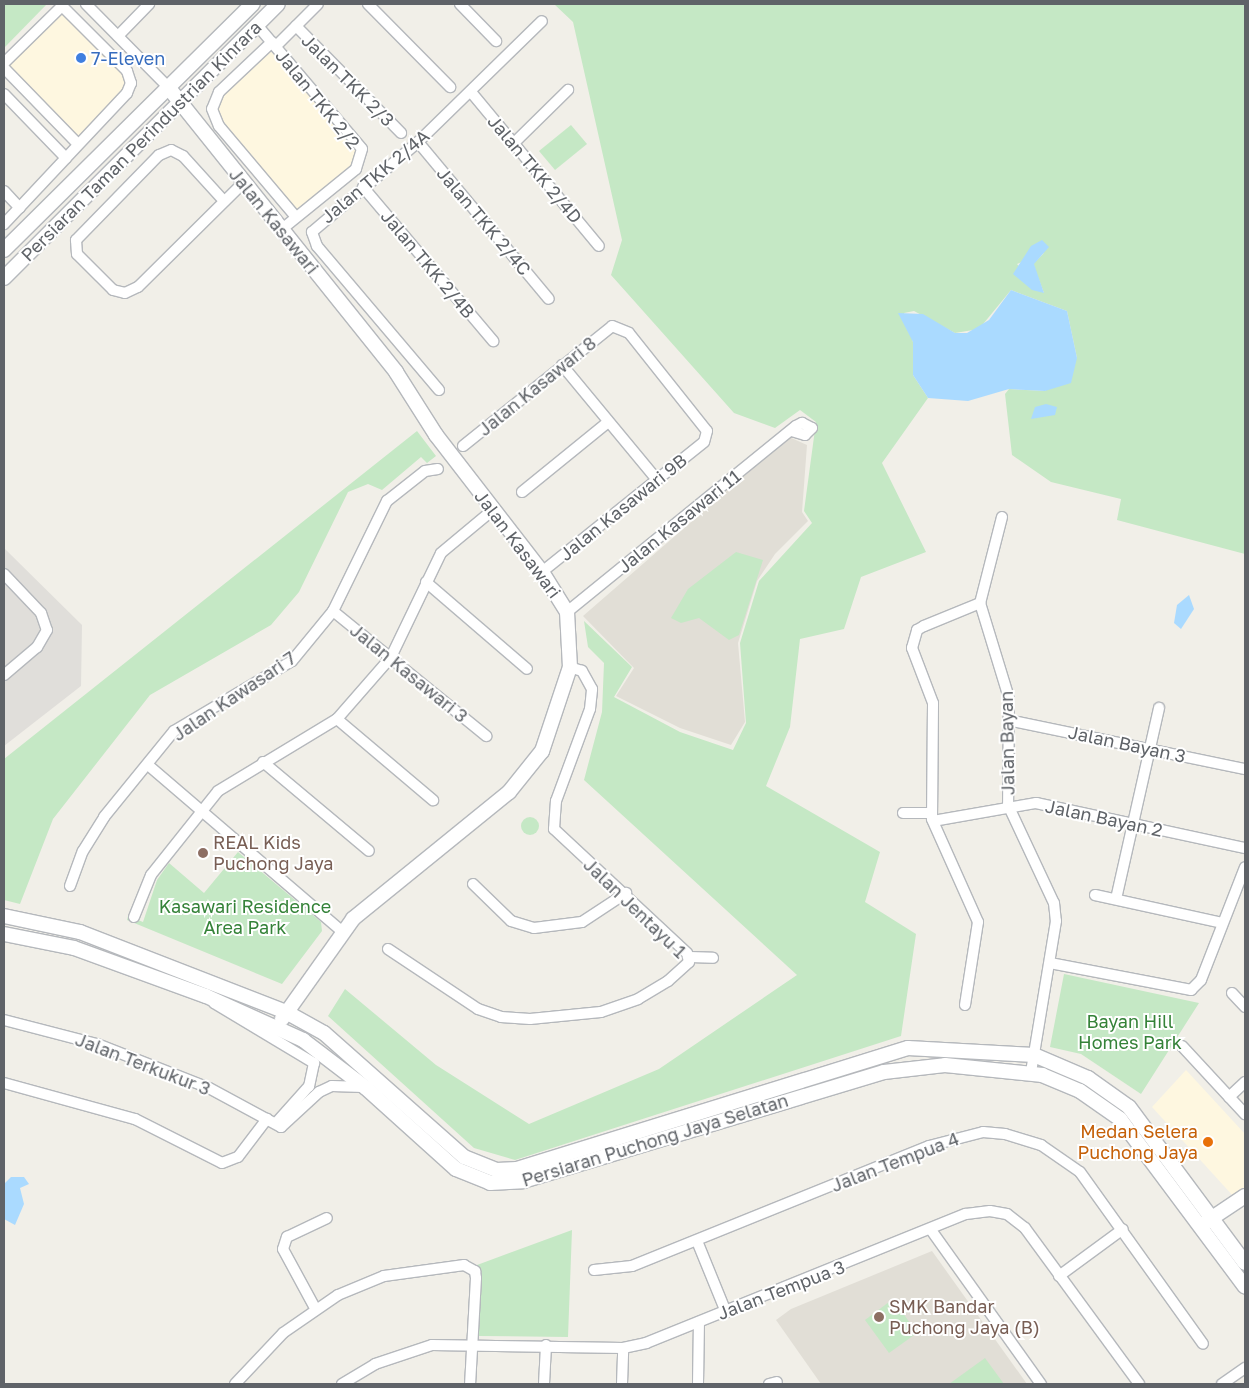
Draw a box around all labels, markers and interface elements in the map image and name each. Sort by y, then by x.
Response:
street label: Persiaran Taman Perindustrian Kinrara [16,16,266,266]
street label: Jalan TKK 2/3 [297,29,399,131]
street label: Jalan TKK 2/2 [271,45,365,153]
place label: 7-Eleven [91,47,165,69]
marker: 7-Eleven [75,52,87,64]
street label: Jalan TKK 2/4D [483,110,587,228]
street label: Jalan TKK 2/4A [317,125,433,227]
street label: Jalan TKK 2/4C [433,163,535,279]
street label: Jalan Kasawari [225,164,323,278]
street label: Jalan TKK 2/4B [377,206,479,322]
street label: Jalan Kasawari 8 [474,332,600,440]
street label: Jalan Kasawari 9B [555,449,691,565]
street label: Jalan Kasawari 11 [613,465,745,577]
street label: Jalan Kasawari [470,486,566,602]
street label: Jalan Kasawari 3 [346,619,472,727]
street label: Jalan Kawasari 7 [168,647,300,745]
street label: Jalan Bayan [995,691,1019,795]
street label: Jalan Bayan 3 [1066,721,1188,767]
street label: Jalan Bayan 2 [1043,795,1165,841]
place label: REAL Kids Puchong Jaya [213,832,334,874]
marker: REAL Kids Puchong Jaya [197,847,209,859]
street label: Jalan Jentayu 1 [579,854,691,962]
park label: Kasawari Residence Area Park [159,896,331,939]
park label: Bayan Hill Homes Park [1078,1011,1182,1054]
street label: Jalan Terkukur 3 [72,1028,214,1100]
street label: Persiaran Puchong Jaya Selatan [519,1089,791,1191]
place label: Medan Selera Puchong Jaya [1077,1121,1198,1164]
street label: Jalan Tempua 4 [828,1128,962,1196]
marker: Medan Selera Puchong Jaya [1202,1136,1214,1148]
street label: Jalan Tempua 3 [714,1256,848,1324]
place label: SMK Bandar Puchong Jaya (B) [889,1296,1040,1338]
marker: SMK Bandar Puchong Jaya (B) [873,1311,885,1323]

